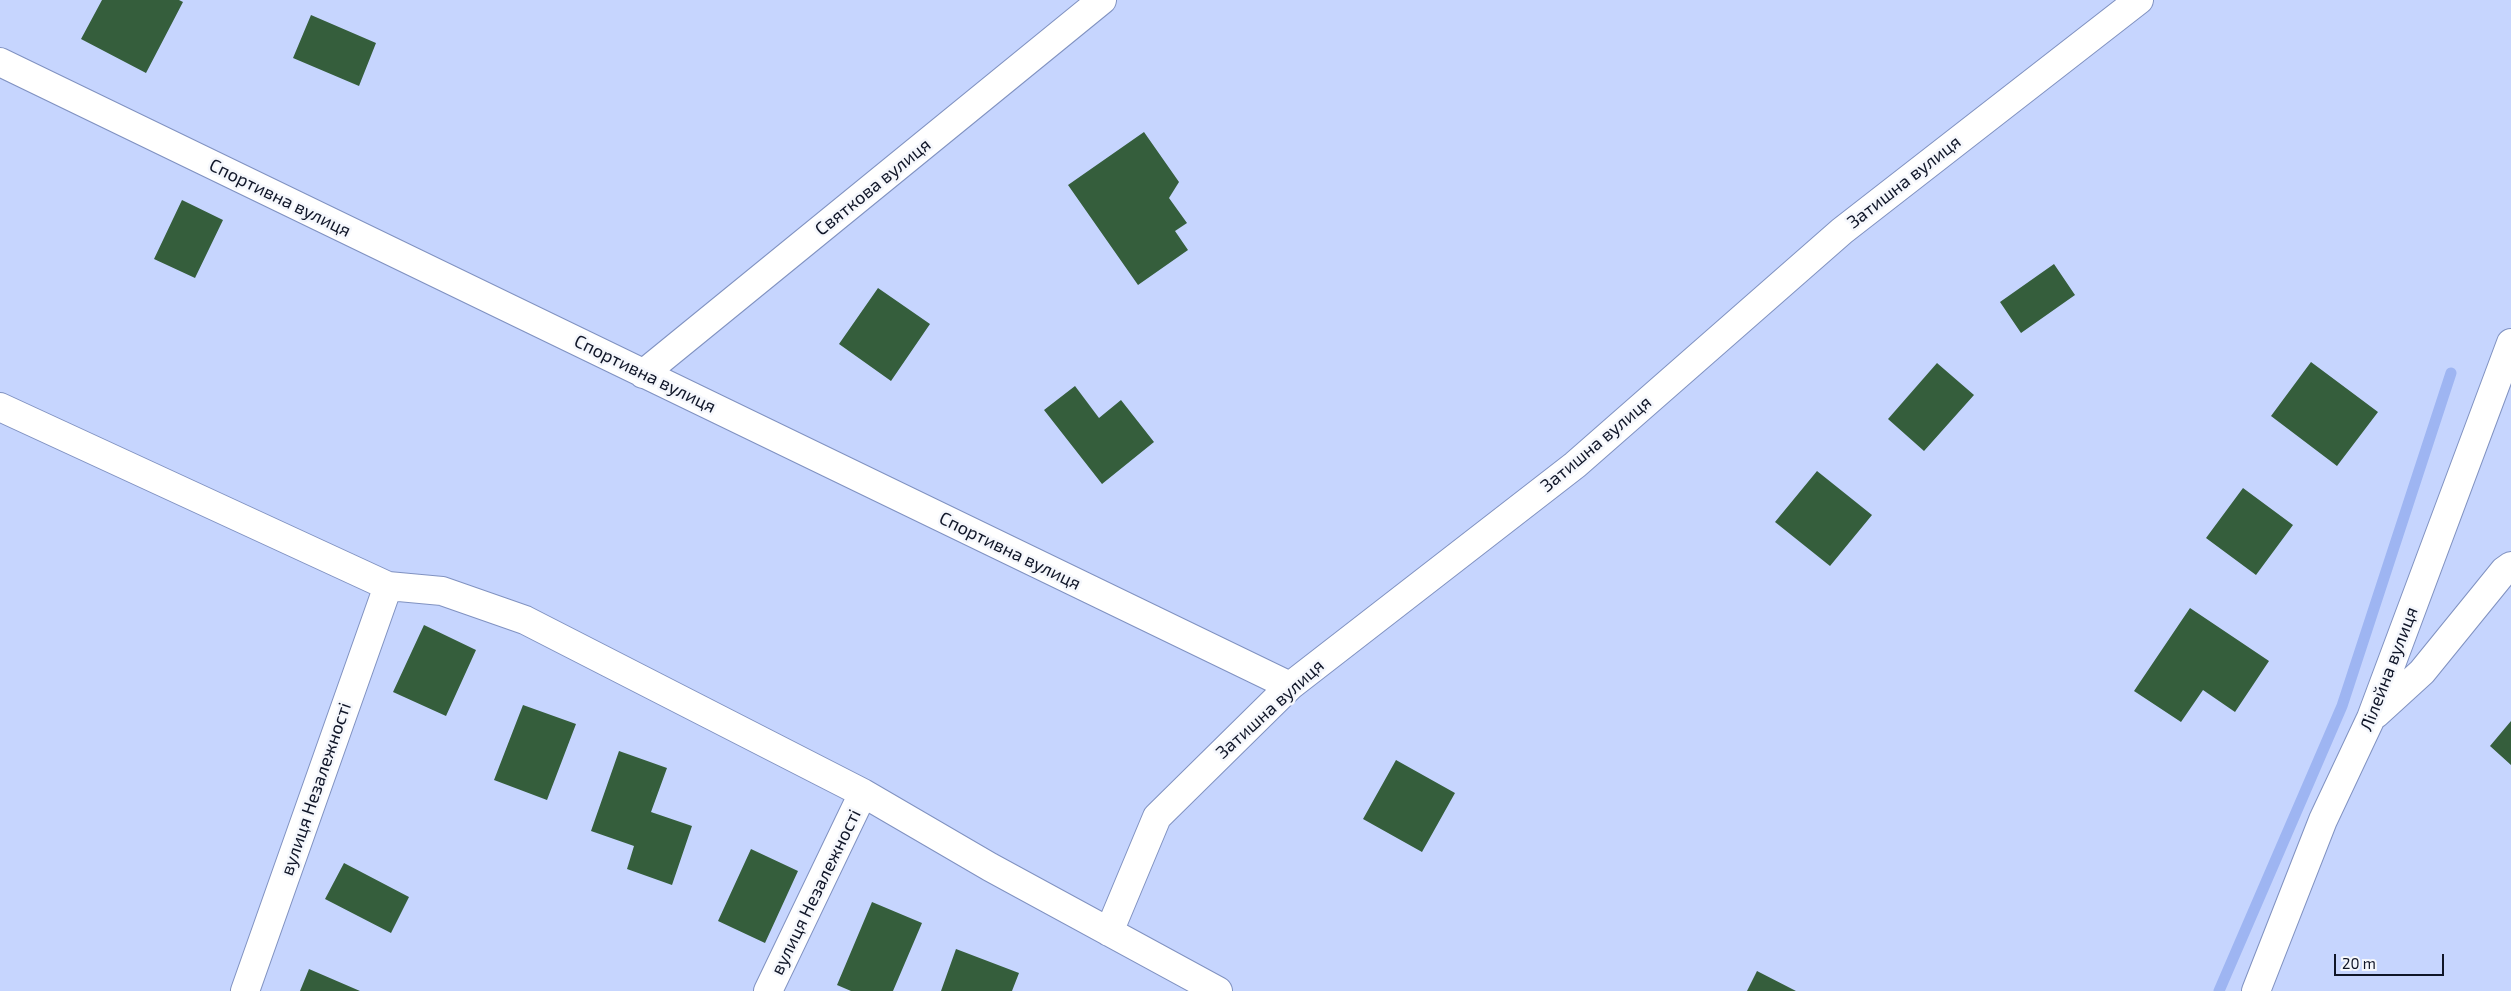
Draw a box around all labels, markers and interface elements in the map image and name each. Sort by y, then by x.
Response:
street label: Затишна вулиця [1843,131,1965,233]
street label: Святкова вулиця [811,134,935,240]
street label: Спортивна вулиця [206,154,354,242]
street label: Спортивна вулиця [571,330,719,418]
street label: Затишна вулиця [1536,391,1656,497]
street label: Спортивна вулиця [936,507,1084,595]
street label: Лілейна вулиця [2355,604,2423,734]
street label: Затишна вулиця [1211,655,1329,763]
street label: вулиця Незалежності [276,700,356,878]
street label: вулиця Незалежності [767,806,865,978]
scale bar [2336,944,2446,976]
text: 20 m [2342,954,2376,972]

